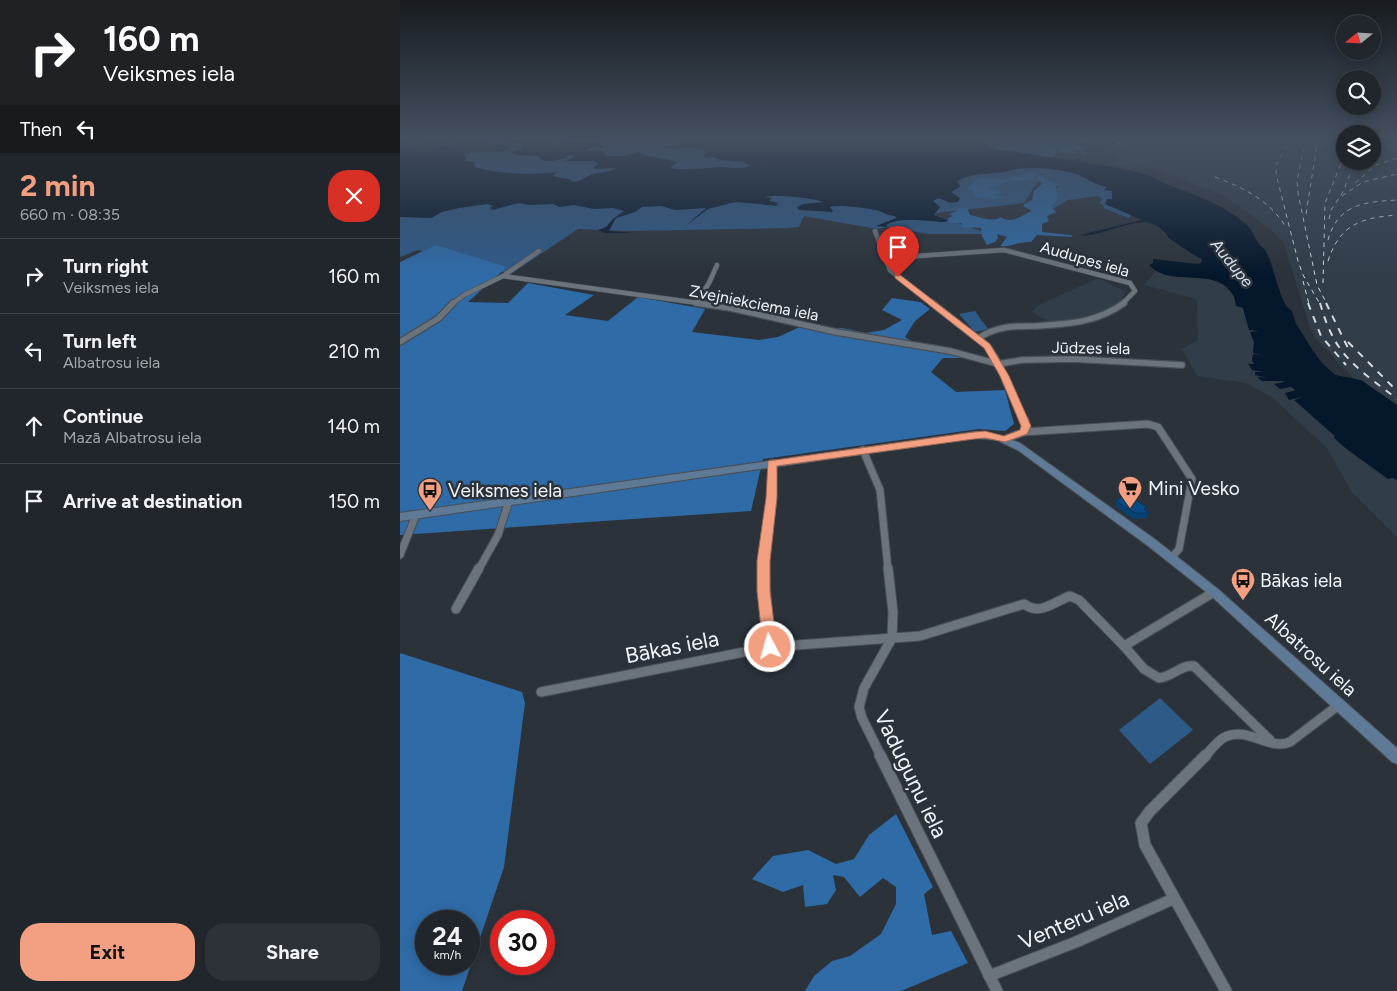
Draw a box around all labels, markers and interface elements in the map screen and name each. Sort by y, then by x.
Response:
north arrow [1336,15,1381,60]
map controls [1336,15,1381,170]
text: 160 m [103,18,200,60]
icon: right [20,20,85,85]
text: Veiksmes iela [103,60,235,87]
button: search [1336,70,1381,115]
icon: left [72,115,100,143]
text: Then [20,118,62,141]
button: layers [1336,125,1381,170]
text: 2 min [20,167,96,204]
button: close [328,170,380,222]
text: 660 m · 08:35 [20,205,120,224]
pin [877,226,919,277]
icon: arrive [884,233,912,261]
water label: Audupe [1206,234,1257,291]
street label: Audupes iela [1038,237,1132,281]
text: Turn right [63,255,149,278]
icon: right [20,262,48,290]
text: 160 m [328,265,380,288]
text: Veiksmes iela [63,278,159,297]
street label: Zvejniekciema iela [688,281,820,325]
text: Turn left [63,330,137,353]
icon: left [20,337,48,365]
street label: Jūdzes iela [1051,338,1131,358]
text: 210 m [328,340,380,363]
text: Albatrosu iela [63,353,160,372]
text: Continue [63,405,143,428]
icon: ahead [20,412,48,440]
text: 140 m [327,415,380,438]
text: Mazā Albatrosu iela [63,428,202,447]
supermarket icon: Mini Vesko [1117,475,1143,509]
bus stop icon: Veiksmes iela [417,477,443,511]
place label: Mini Vesko [1148,477,1240,500]
place label: Veiksmes iela [448,479,562,502]
icon: arrive [20,487,48,515]
text: Arrive at destination [63,490,242,513]
text: 150 m [328,490,380,513]
bus stop icon: Bākas iela [1230,567,1256,601]
place label: Bākas iela [1260,569,1342,592]
street label: Albatrosu iela [1260,607,1362,701]
position arrow [743,620,795,672]
street label: Bākas iela [623,625,721,669]
street label: Vaduguņu iela [868,706,954,842]
street label: Venteru iela [1015,885,1133,955]
speed limit sign: 30 [490,910,555,975]
text: 24 [432,921,463,951]
button: Exit [20,923,195,981]
button: Share [205,923,380,981]
text: km/h [434,948,461,962]

